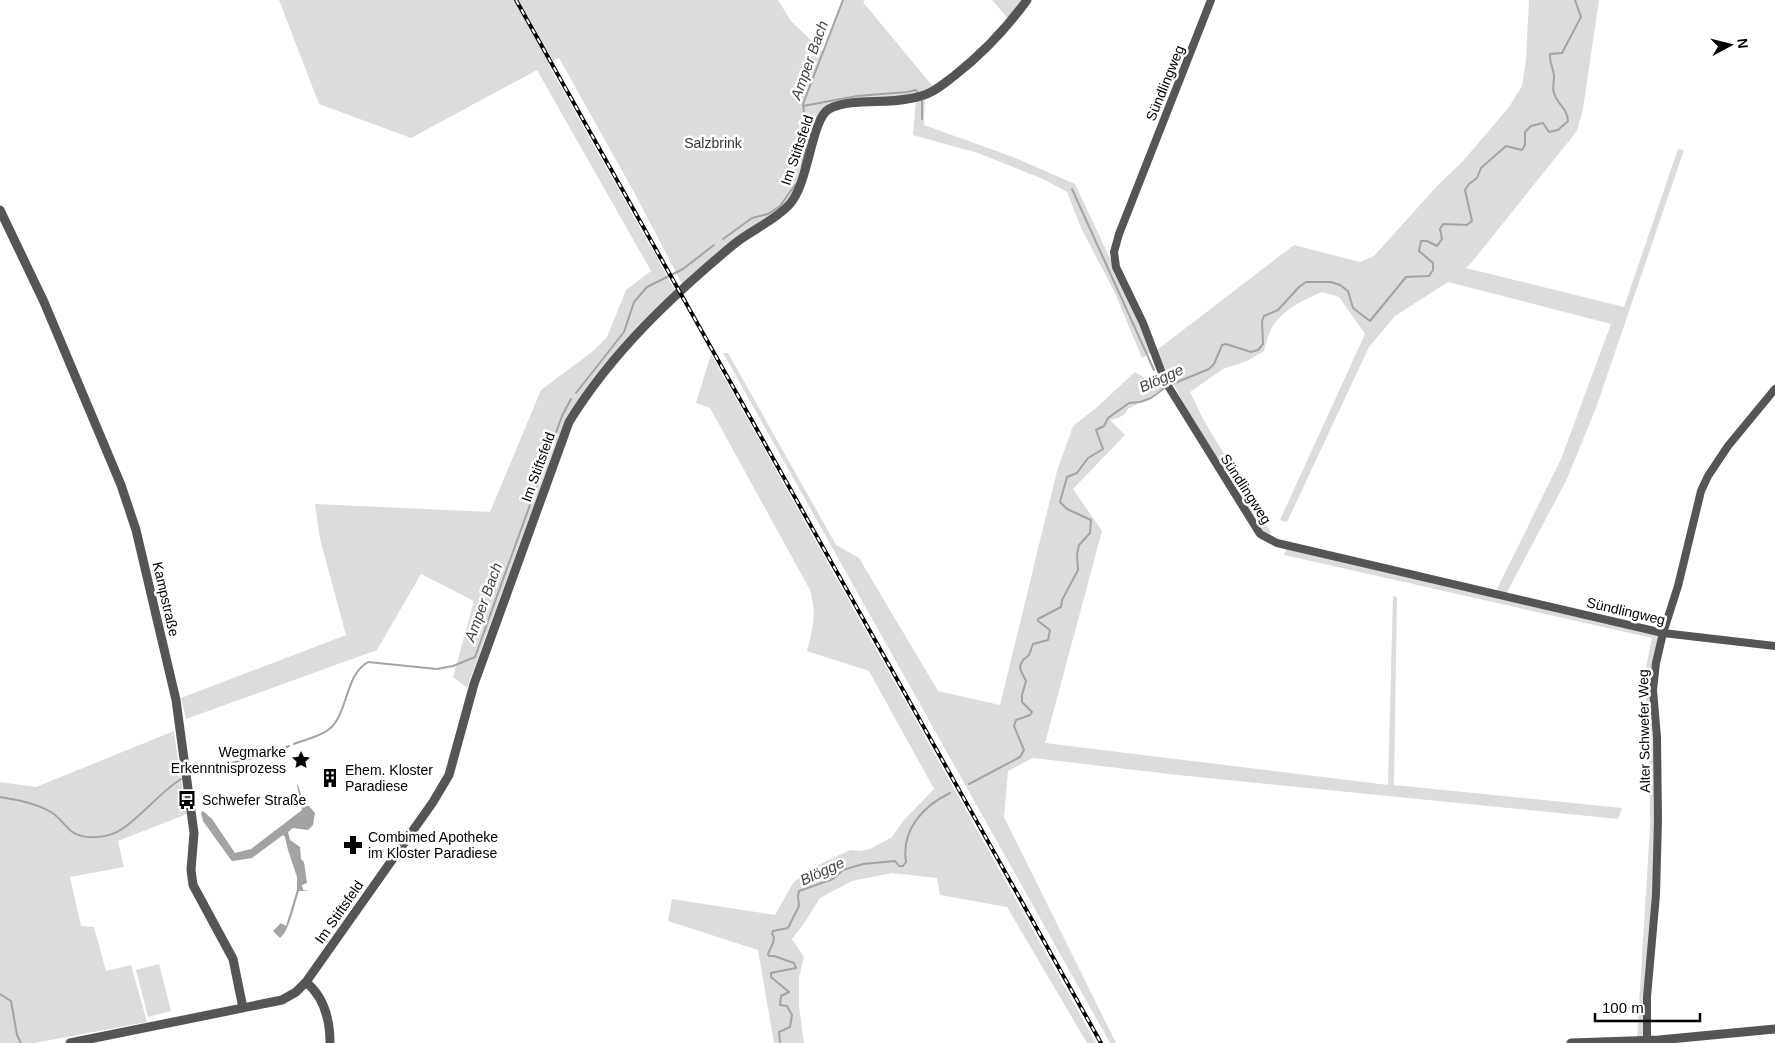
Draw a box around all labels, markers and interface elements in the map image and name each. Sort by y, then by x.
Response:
water label: Amper Bach [787,18,831,103]
north arrow [1705,20,1755,70]
text: N [1734,37,1751,49]
street label: Sündlingweg [1143,43,1187,123]
street label: Im Stiftsfeld [778,113,816,187]
park label: Salzbrink [684,135,743,151]
water label: Blögge [1136,360,1186,396]
street label: Im Stiftsfeld [518,430,558,504]
street label: Sündlingweg [1217,451,1275,527]
street label: Kampstraße [150,560,182,638]
water label: Amper Bach [461,560,505,645]
street label: Sündlingweg [1585,594,1667,628]
street label: Alter Schwefer Weg [1635,669,1653,793]
place label: Wegmarke Erkenntnisprozess [171,744,286,776]
place icon: Wegmarke Erkenntnisprozess [290,749,312,771]
place label: Ehem. Kloster Paradiese [345,762,433,794]
building icon: Ehem. Kloster Paradiese [319,767,341,789]
bus stop icon: Schwefer Straße [176,789,198,811]
place label: Schwefer Straße [202,792,306,808]
place label: Combimed Apotheke im Kloster Paradiese [368,829,498,861]
pharmacy icon: Combimed Apotheke im Kloster Paradiese [342,834,364,856]
water label: Blögge [797,853,847,889]
street label: Im Stiftsfeld [311,877,367,947]
scale bar [1595,990,1700,1022]
text: 100 m [1602,999,1644,1016]

